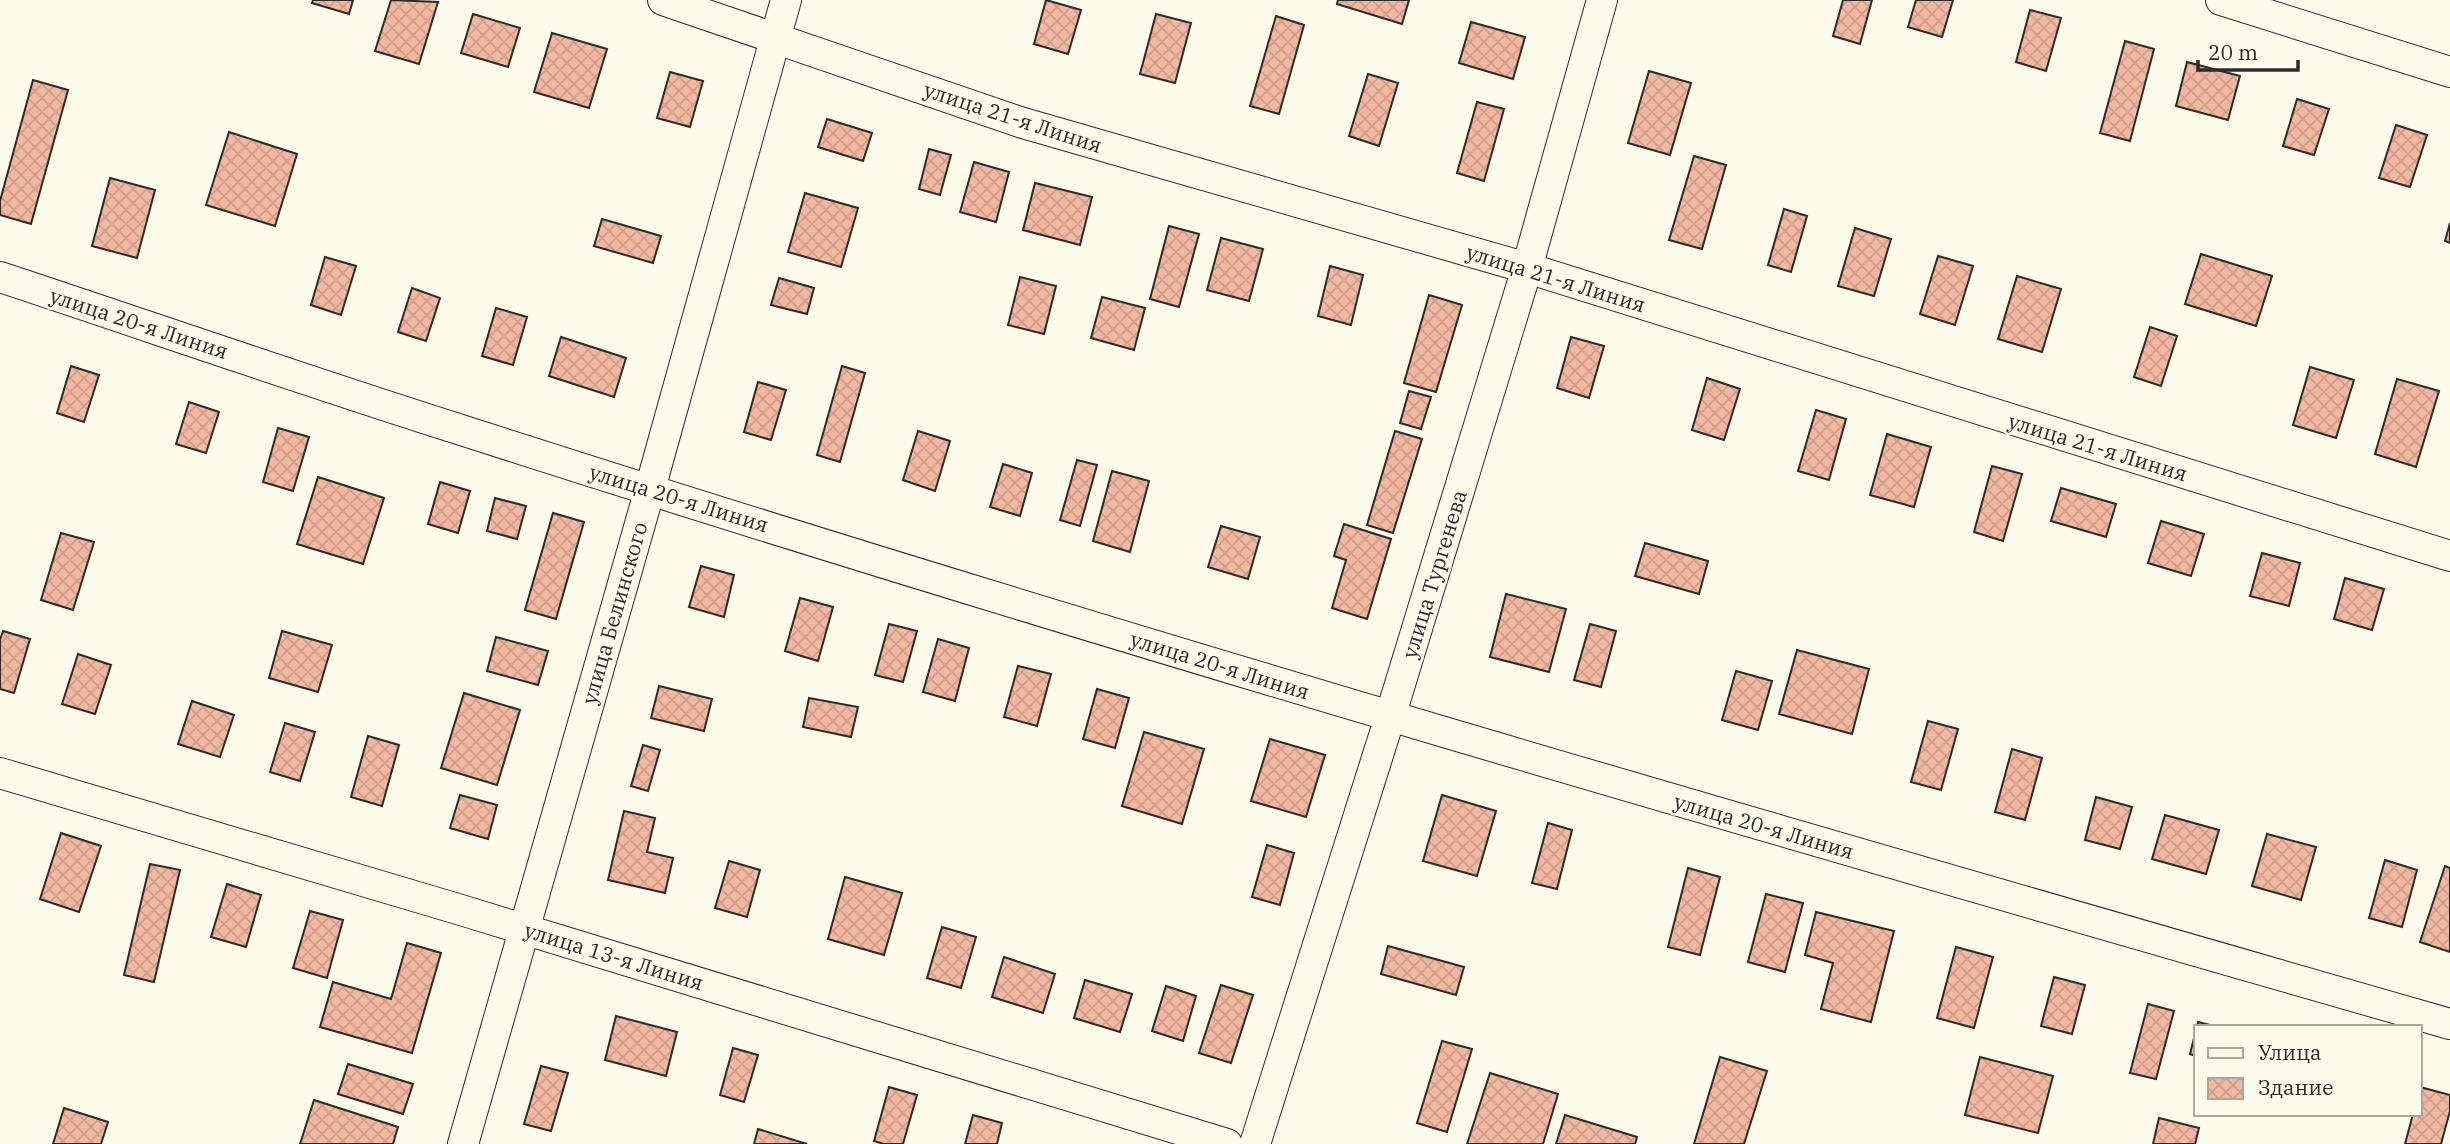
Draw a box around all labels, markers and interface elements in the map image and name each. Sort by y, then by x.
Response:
scale bar [2198,28,2298,72]
text: 20 m [2208,38,2258,66]
street label: улица 21-я Линия [920,75,1106,159]
street label: улица 21-я Линия [1463,237,1649,319]
street label: улица 20-я Линия [46,281,232,365]
street label: улица 21-я Линия [2005,406,2191,488]
street label: улица 20-я Линия [586,457,772,539]
street label: улица Тургенева [1395,486,1473,662]
street label: улица Белинского [575,519,653,707]
street label: улица 20-я Линия [1127,624,1313,706]
street label: улица 20-я Линия [1671,787,1857,865]
street label: улица 13-я Линия [521,915,707,997]
legend [2194,1025,2422,1116]
text: Улица [2258,1038,2322,1066]
text: Здание [2258,1073,2333,1101]

